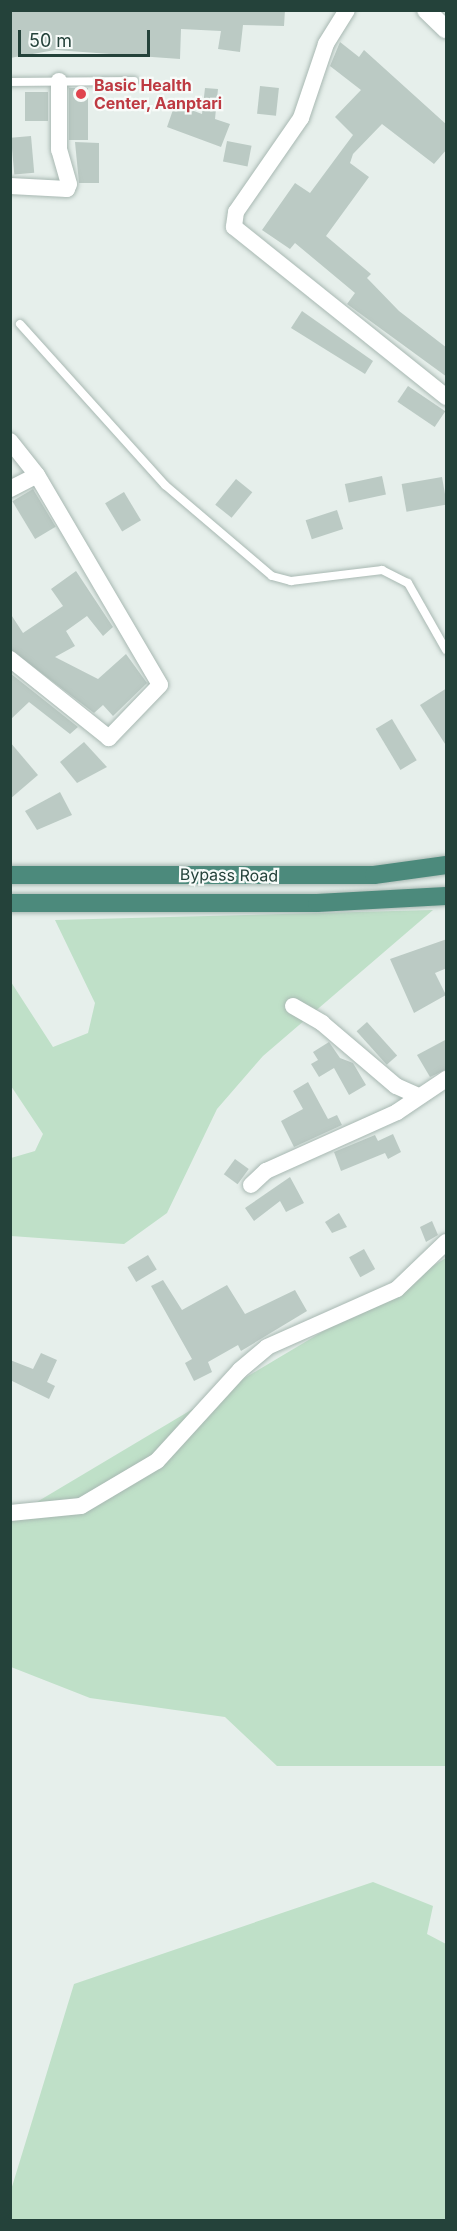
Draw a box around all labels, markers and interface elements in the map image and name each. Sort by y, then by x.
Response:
scale bar [21,18,153,56]
text: 50 m [29,30,72,51]
place label: Basic Health Center, Aanptari [94,75,223,113]
marker: Basic Health Center, Aanptari [72,85,90,103]
street label: Bypass Road [180,865,278,885]

